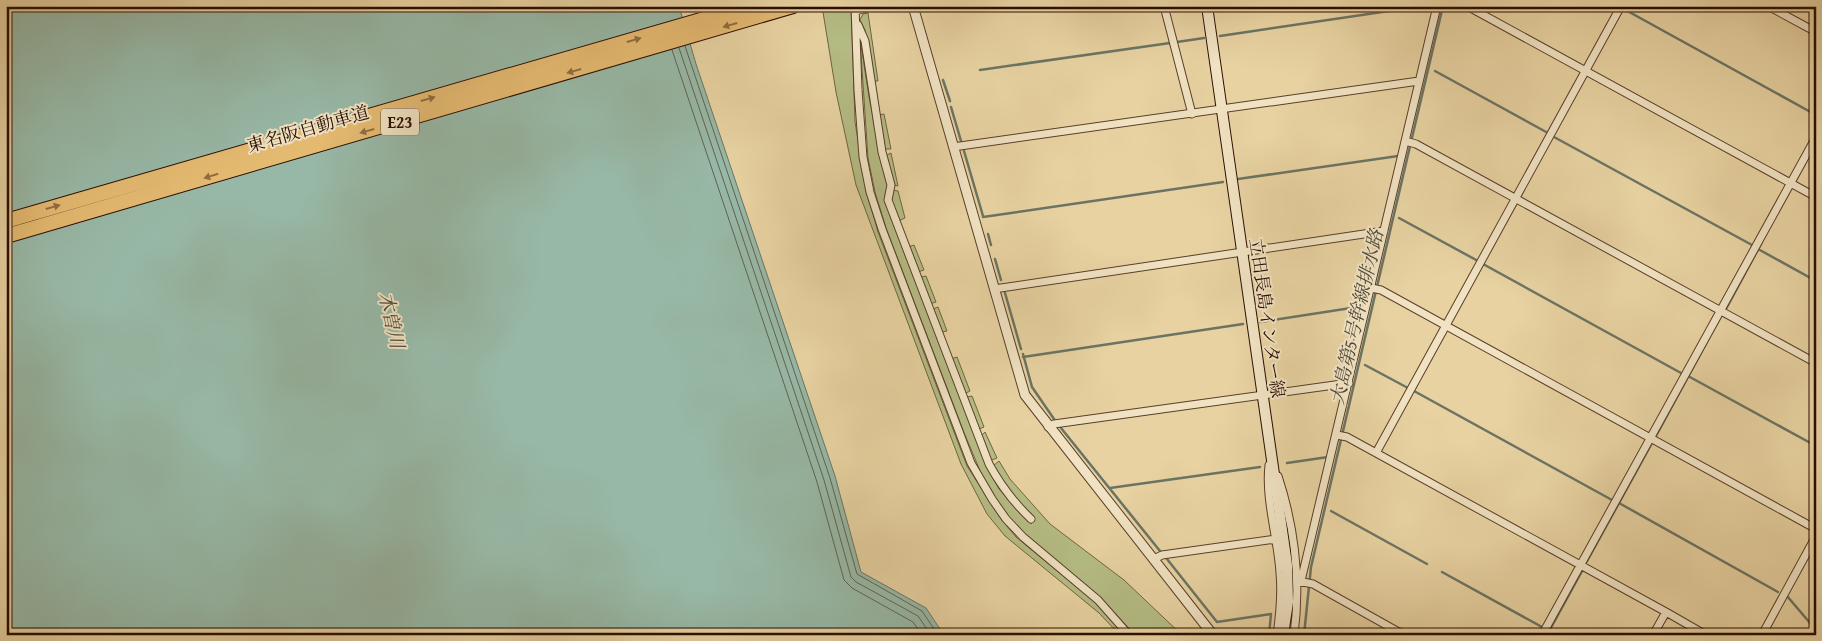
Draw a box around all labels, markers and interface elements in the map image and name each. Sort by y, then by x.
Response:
one-way arrow [722,21,737,29]
one-way arrow [627,35,642,43]
one-way arrow [566,67,581,75]
one-way arrow [420,95,435,103]
street label: 東名阪自動車道 [244,98,372,159]
road number: E23 [381,108,419,136]
one-way arrow [360,127,375,135]
one-way arrow [204,173,219,181]
one-way arrow [46,203,61,211]
water label: 大島第5号幹線排水路 [1322,225,1390,407]
street label: 立田長島インター線 [1243,236,1292,400]
water label: 木曽川 [372,289,413,353]

